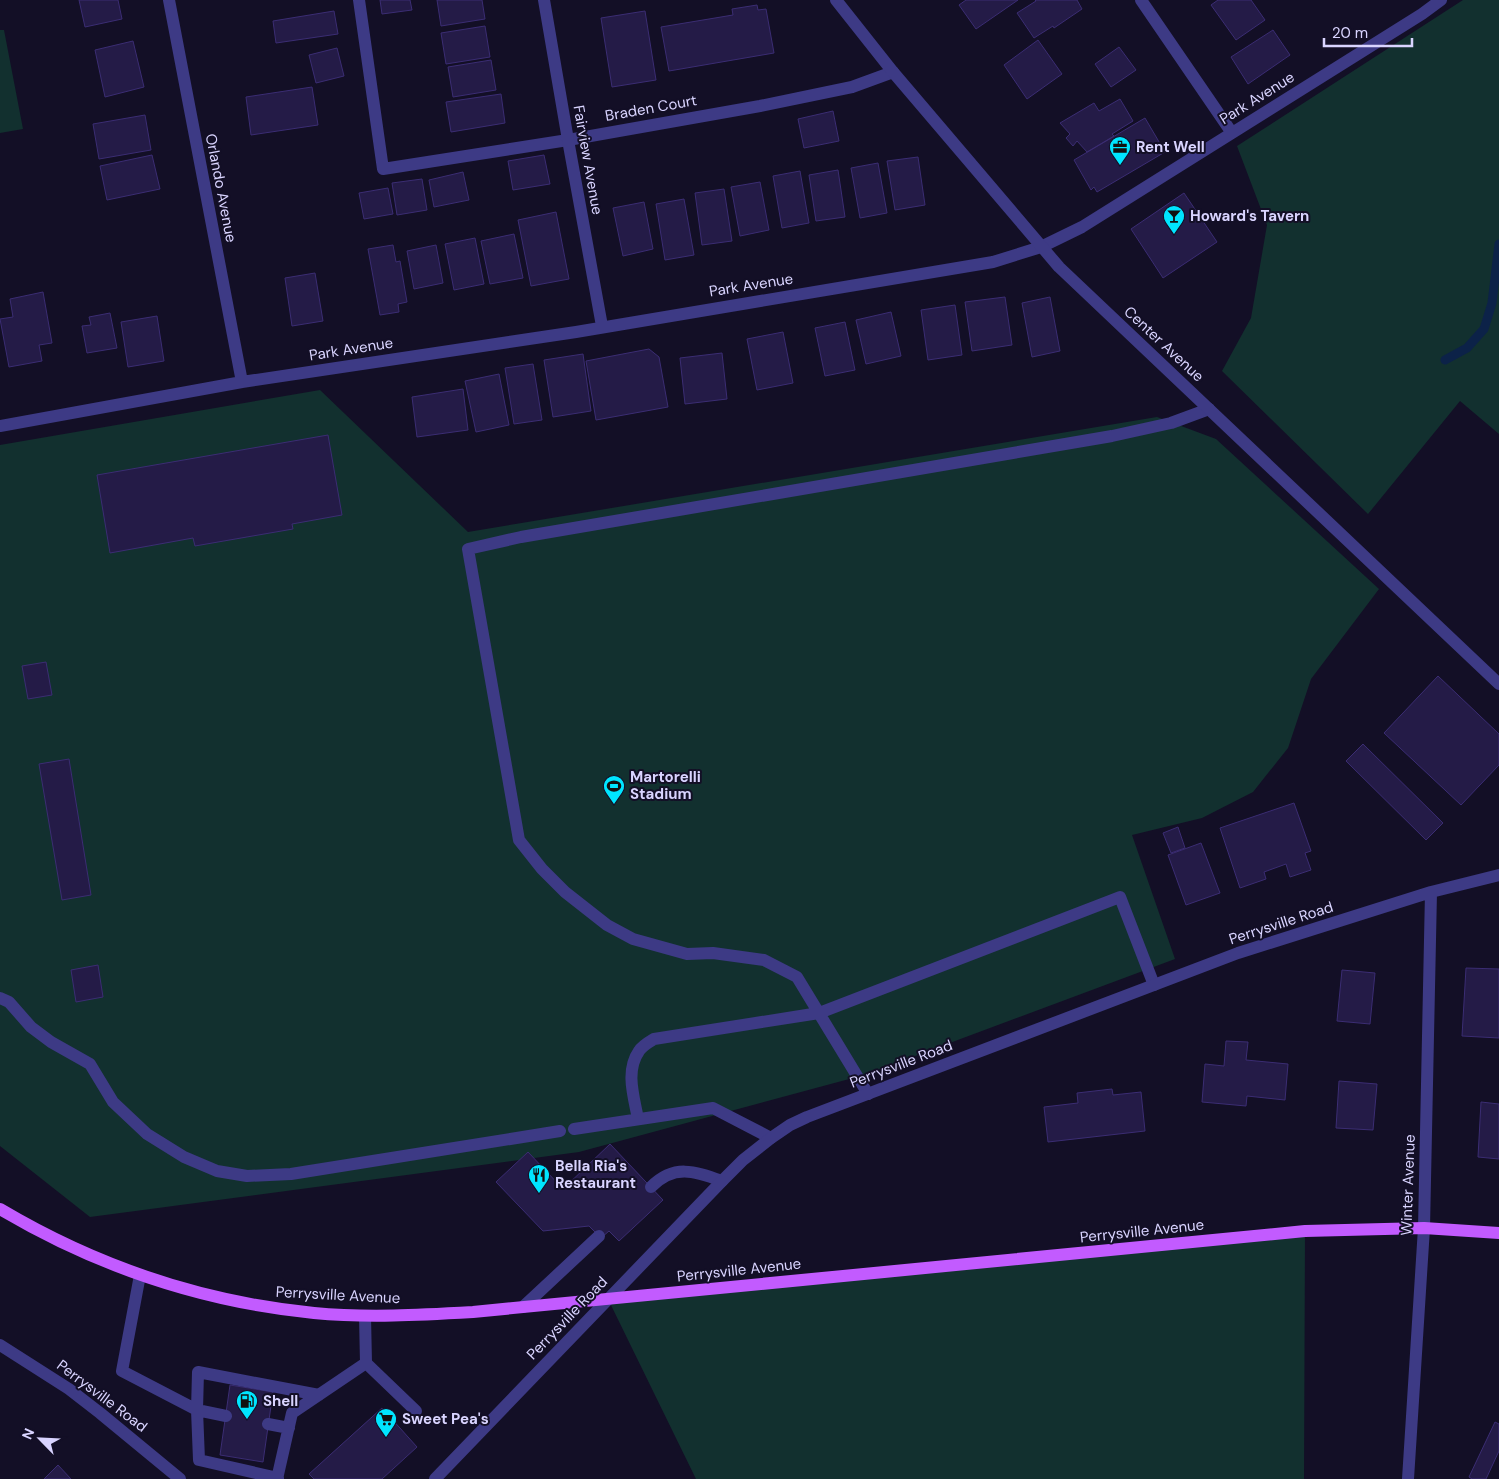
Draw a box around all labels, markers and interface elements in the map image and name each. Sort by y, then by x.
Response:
scale bar [1324,15,1412,47]
text: 20 m [1332,23,1368,43]
street label: Park Avenue [1216,67,1298,129]
street label: Braden Court [603,90,699,126]
street label: Fairview Avenue [569,104,607,216]
street label: Orlando Avenue [201,132,241,244]
office icon: Rent Well [1108,135,1132,166]
place label: Rent Well [1136,137,1205,157]
bar icon: Howard's Tavern [1162,204,1186,235]
place label: Howard's Tavern [1190,206,1309,226]
street label: Park Avenue [708,269,794,301]
street label: Center Avenue [1120,302,1208,386]
street label: Park Avenue [308,333,394,365]
place label: Martorelli Stadium [630,767,701,804]
sports icon: Martorelli Stadium [602,774,626,805]
street label: Perrysville Road [1226,897,1336,949]
street label: Perrysville Road [847,1035,955,1093]
street label: Winter Avenue [1396,1134,1420,1236]
place label: Bella Ria's Restaurant [555,1156,636,1193]
restaurant icon: Bella Ria's Restaurant [527,1163,551,1194]
street label: Perrysville Avenue [1079,1215,1205,1247]
street label: Perrysville Avenue [676,1254,802,1286]
street label: Perrysville Road [522,1272,612,1364]
street label: Perrysville Avenue [275,1282,401,1308]
street label: Perrysville Road [53,1355,151,1437]
fuel station icon: Shell [235,1389,259,1420]
place label: Shell [263,1391,298,1411]
supermarket icon: Sweet Pea's [374,1407,398,1438]
place label: Sweet Pea's [402,1409,489,1429]
north arrow [15,1414,65,1464]
text: N [18,1425,38,1442]

